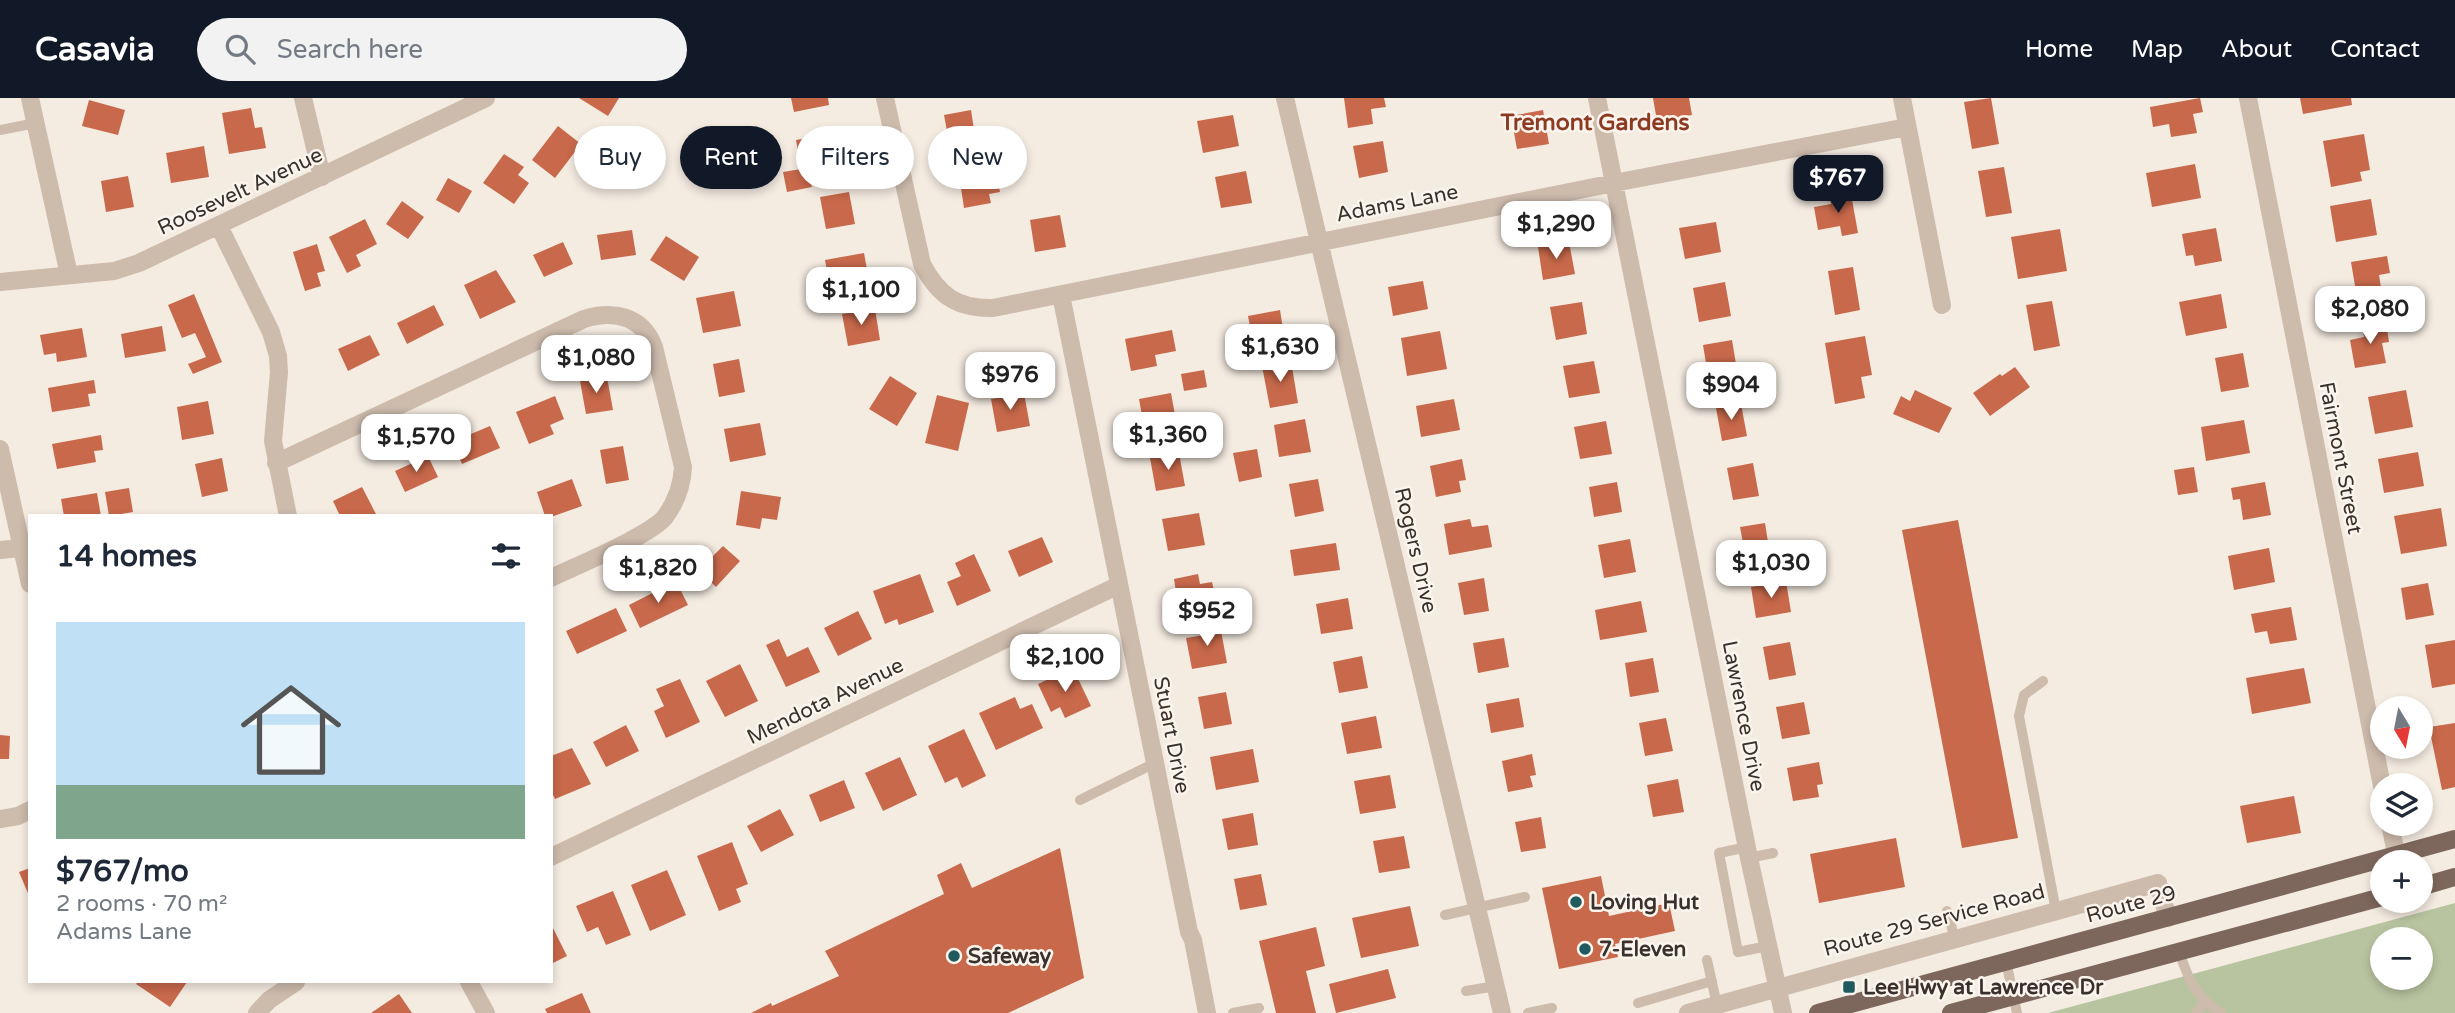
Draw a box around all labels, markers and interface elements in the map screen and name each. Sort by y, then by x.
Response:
search box [197,18,687,81]
text: Casavia [35,30,155,69]
icon: search [221,30,259,68]
text: Search here [277,34,423,65]
text: Home [2025,35,2093,64]
text: Map [2131,35,2183,64]
text: About [2221,35,2292,64]
text: Contact [2330,35,2420,64]
district label: Tremont Gardens [1499,109,1690,137]
chip: Buy [574,126,666,189]
chip: Rent [680,126,782,189]
chip: Filters [796,126,914,189]
chip: New [928,126,1027,189]
street label: Roosevelt Avenue [154,142,327,241]
pin: $767 [1797,156,1879,215]
text: $767 [1809,164,1867,192]
street label: Adams Lane [1334,179,1460,228]
pin: $1,290 [1499,202,1613,261]
text: $1,290 [1517,210,1595,238]
pin: $1,100 [804,268,918,327]
text: $1,100 [822,276,900,304]
pin: $2,080 [2313,286,2427,346]
text: $2,080 [2331,295,2409,323]
pin: $1,630 [1223,324,1337,384]
text: $1,630 [1241,333,1319,361]
pin: $1,080 [539,336,653,395]
text: $1,080 [557,344,635,372]
pin: $976 [969,352,1051,412]
text: $976 [981,361,1039,389]
pin: $904 [1690,362,1772,422]
text: $904 [1702,371,1760,399]
street label: Fairmont Street [2314,380,2368,536]
pin: $1,360 [1111,412,1225,472]
pin: $1,570 [359,414,473,474]
text: $1,360 [1129,421,1207,449]
text: $1,570 [377,423,455,451]
street label: Rogers Drive [1389,485,1442,615]
icon: filters [487,537,525,575]
text: 14 homes [56,538,197,575]
pin: $1,030 [1714,540,1828,600]
pin: $1,820 [601,546,715,605]
text: $1,030 [1732,549,1810,577]
text: $1,820 [619,554,697,582]
pin: $952 [1166,588,1248,648]
text: $952 [1178,597,1236,625]
pin: $2,100 [1008,634,1122,694]
street label: Lawrence Drive [1717,639,1770,794]
text: $2,100 [1026,643,1104,671]
street label: Mendota Avenue [743,653,908,750]
icon: home [228,667,354,793]
street label: Stuart Drive [1148,675,1195,796]
north arrow [2370,696,2432,760]
map controls [2370,696,2433,990]
button: layers [2370,773,2433,836]
button: + [2370,850,2433,913]
text: $767/mo [56,853,189,890]
street label: Route 29 Service Road [1821,879,2047,962]
street label: Route 29 [2083,880,2179,928]
text: 2 rooms · 70 m² [56,890,227,918]
place label: Loving Hut [1590,890,1699,915]
marker: Loving Hut [1568,894,1584,910]
text: Adams Lane [56,918,192,946]
button: − [2370,927,2433,990]
place label: 7-Eleven [1599,937,1686,962]
marker: 7-Eleven [1577,941,1593,957]
place label: Safeway [968,944,1052,969]
marker: Safeway [946,948,962,964]
place label: Lee Hwy at Lawrence Dr [1863,975,2104,1000]
marker: Lee Hwy at Lawrence Dr [1841,979,1857,995]

